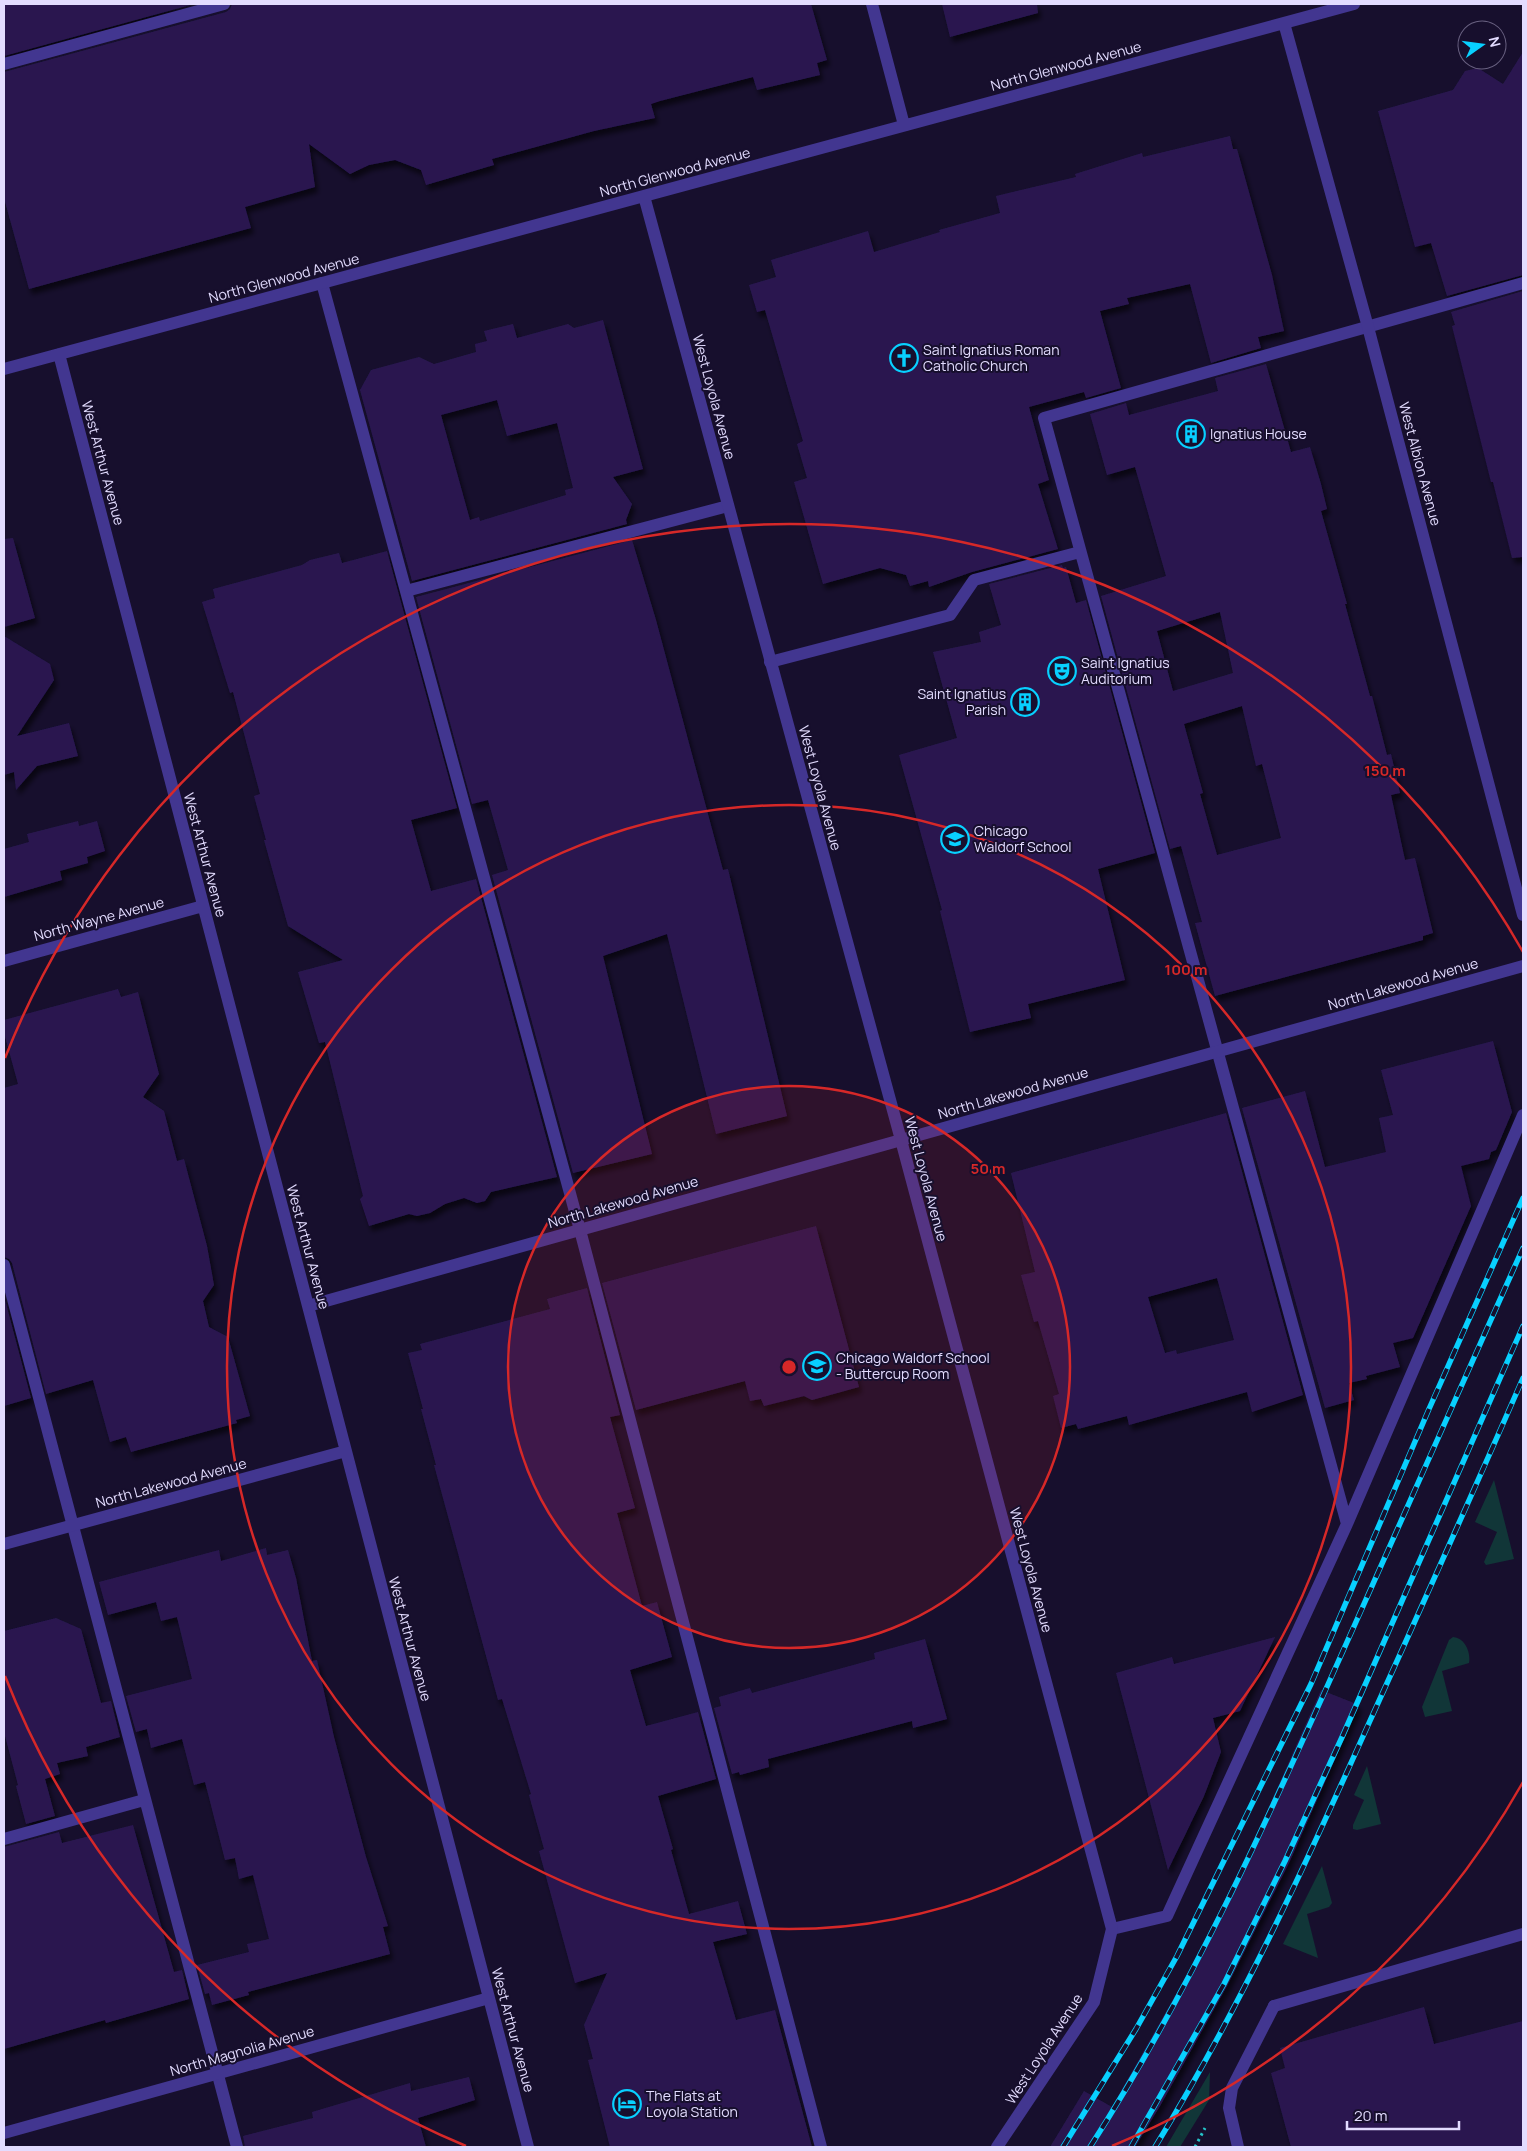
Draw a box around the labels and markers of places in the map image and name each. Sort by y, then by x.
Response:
place label: Saint Ignatius Roman Catholic Church [923,340,1059,375]
church icon: Saint Ignatius Roman Catholic Church [889,343,919,373]
building icon: Ignatius House [1176,419,1206,449]
place label: Ignatius House [1210,424,1307,443]
place label: Saint Ignatius Auditorium [1081,653,1170,688]
theatre icon: Saint Ignatius Auditorium [1047,656,1077,686]
place label: Saint Ignatius Parish [917,684,1006,719]
building icon: Saint Ignatius Parish [1010,687,1040,717]
place label: Chicago Waldorf School [974,821,1071,856]
school or university icon: Chicago Waldorf School [940,824,970,854]
place label: Chicago Waldorf School - Buttercup Room [836,1348,990,1383]
school or university icon: Chicago Waldorf School - Buttercup Room [802,1351,832,1381]
centre of rings [780,1358,798,1376]
place label: The Flats at Loyola Station [646,2086,738,2121]
hotel icon: The Flats at Loyola Station [612,2089,642,2119]

